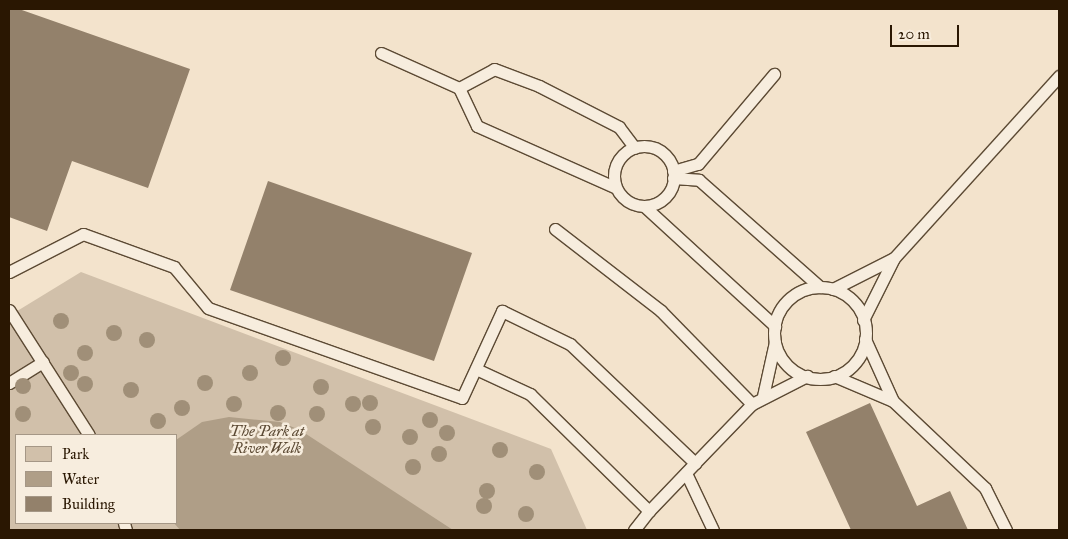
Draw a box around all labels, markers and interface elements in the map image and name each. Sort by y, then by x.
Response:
scale bar [893,15,962,47]
text: 20 m [898,25,930,43]
park label: The Park at River Walk [230,422,304,457]
legend [15,434,178,524]
text: Park [62,445,89,463]
text: Water [62,470,99,488]
text: Building [62,495,115,513]

